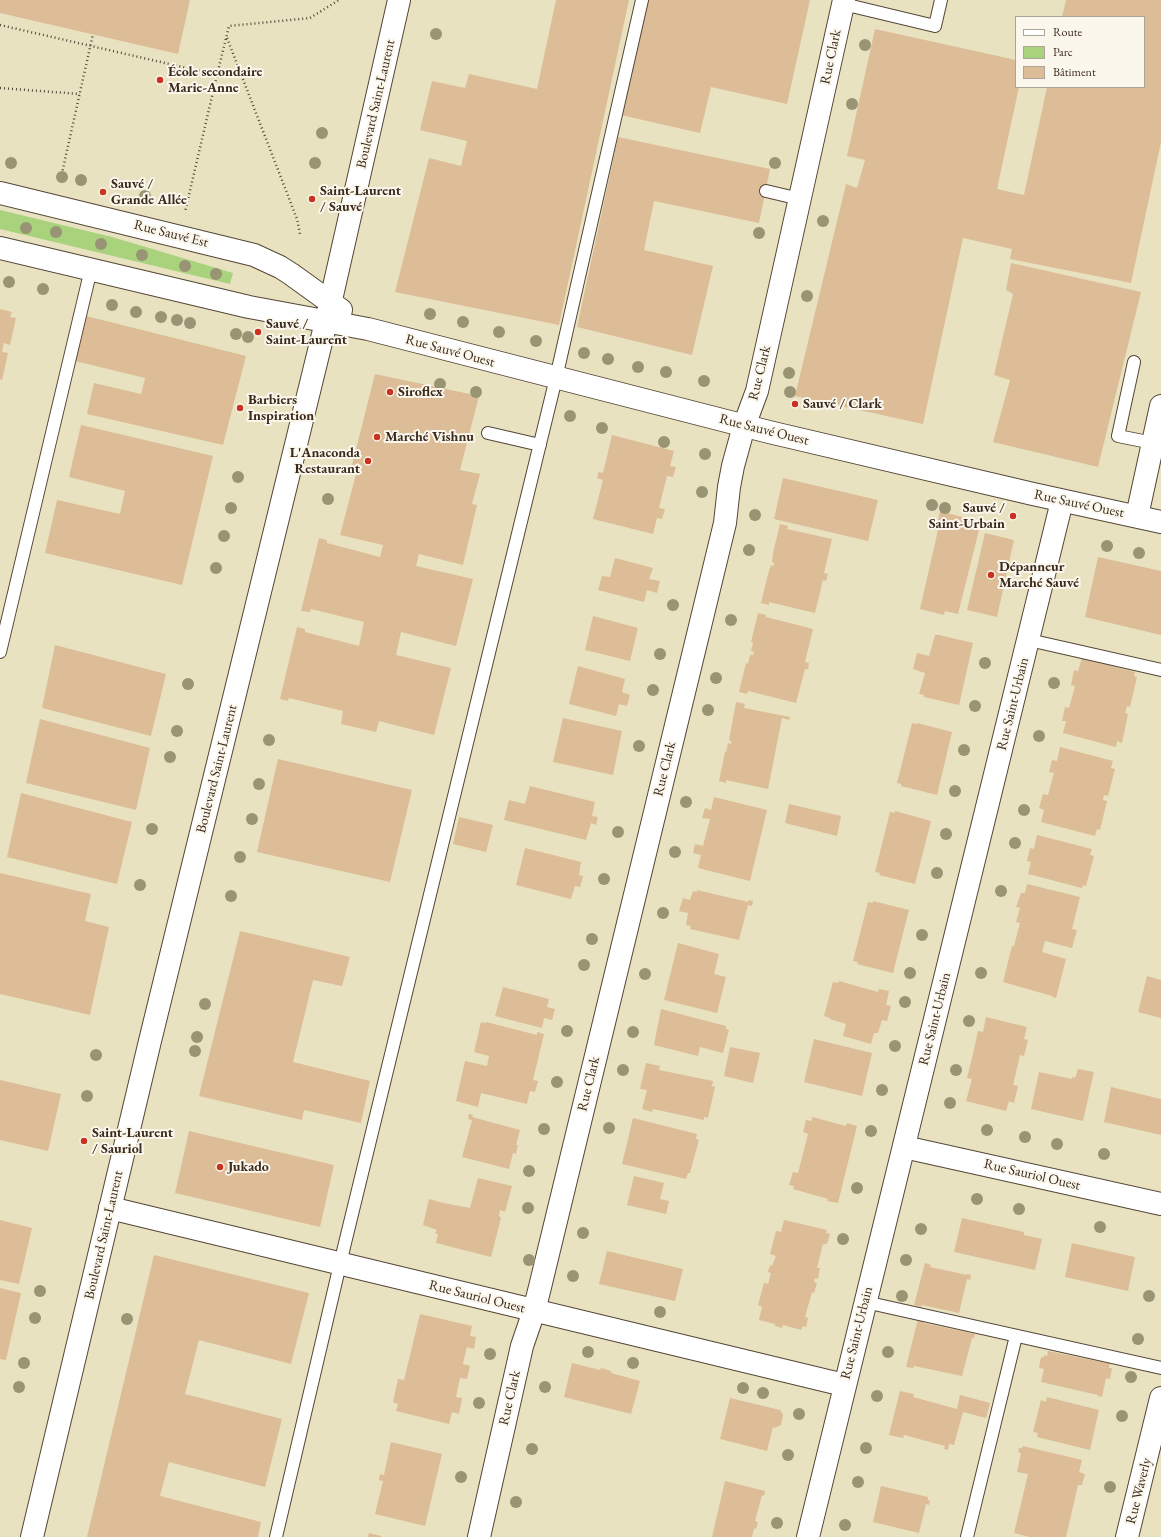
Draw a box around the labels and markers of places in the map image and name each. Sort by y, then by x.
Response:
place label: École secondaire Marie-Anne [168,64,262,96]
marker: École secondaire Marie-Anne [155,75,165,85]
place label: Sauvé / Grande Allée [111,176,187,208]
place label: Saint-Laurent / Sauvé [320,183,401,216]
marker: Sauvé / Grande Allée [98,187,108,197]
marker: Saint-Laurent / Sauvé [307,194,317,204]
place label: Sauvé / Saint-Laurent [266,316,347,348]
marker: Sauvé / Saint-Laurent [253,327,263,337]
place label: Siroflex [398,384,443,400]
marker: Siroflex [385,387,395,397]
place label: Barbiers Inspiration [248,392,314,424]
place label: Sauvé / Clark [803,396,882,412]
marker: Sauvé / Clark [790,399,800,409]
marker: Barbiers Inspiration [235,403,245,413]
place label: Marché Vishnu [385,429,474,445]
marker: Marché Vishnu [372,432,382,442]
place label: L'Anaconda Restaurant [290,445,360,478]
marker: L'Anaconda Restaurant [363,456,373,466]
place label: Sauvé / Saint-Urbain [929,500,1005,532]
marker: Sauvé / Saint-Urbain [1008,511,1018,521]
place label: Dépanneur Marché Sauvé [999,559,1079,592]
marker: Dépanneur Marché Sauvé [986,570,996,580]
place label: Saint-Laurent / Sauriol [92,1125,173,1158]
marker: Saint-Laurent / Sauriol [79,1136,89,1146]
place label: Jukado [228,1159,269,1175]
marker: Jukado [215,1162,225,1172]

